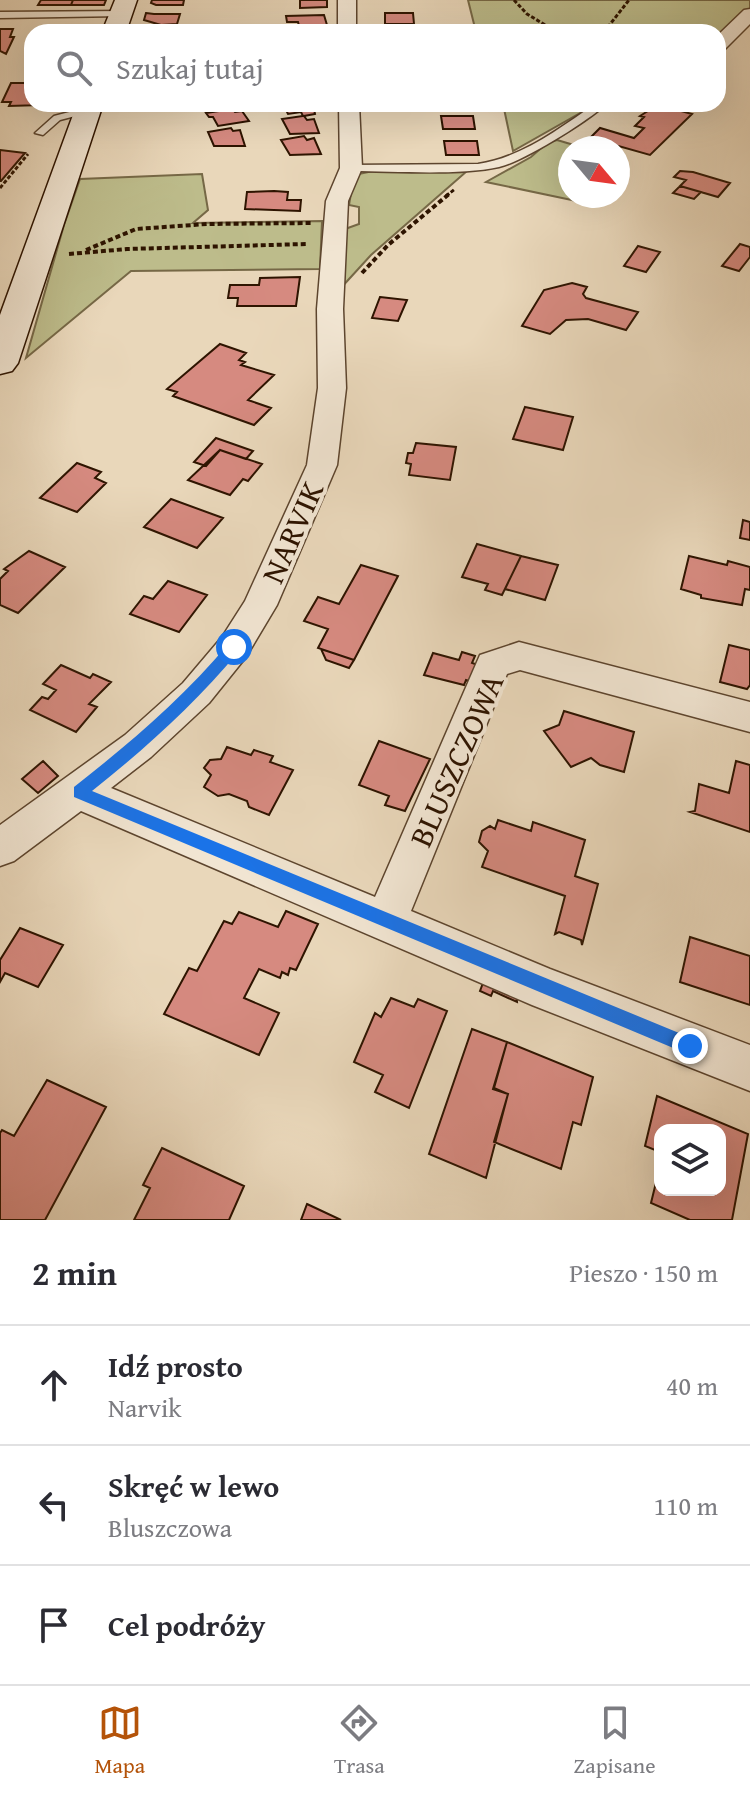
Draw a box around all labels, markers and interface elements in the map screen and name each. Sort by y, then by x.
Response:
search box [24,24,726,112]
icon: search [52,46,96,90]
text: Szukaj tutaj [116,46,264,90]
north arrow [558,136,630,208]
street label: NARVIK [249,473,335,591]
route start [216,629,252,665]
street label: BLUSZCZOWA [397,665,515,854]
route end [672,1028,708,1064]
map controls [654,1124,726,1196]
button: layers [654,1124,726,1196]
text: 2 min [32,1248,117,1297]
text: Pieszo · 150 m [569,1253,718,1292]
text: Idź prosto [108,1344,243,1388]
icon: ahead [32,1363,76,1407]
text: 40 m [666,1366,718,1405]
text: Narvik [108,1388,181,1427]
text: Skręć w lewo [108,1464,279,1508]
icon: left [32,1483,76,1527]
text: 110 m [653,1486,718,1525]
text: Bluszczowa [108,1508,232,1547]
icon: arrive [32,1603,76,1647]
text: Cel podróży [108,1603,265,1647]
tab: Mapa [94,1701,145,1781]
tab: Trasa [334,1701,385,1781]
tab: Zapisane [574,1701,656,1781]

